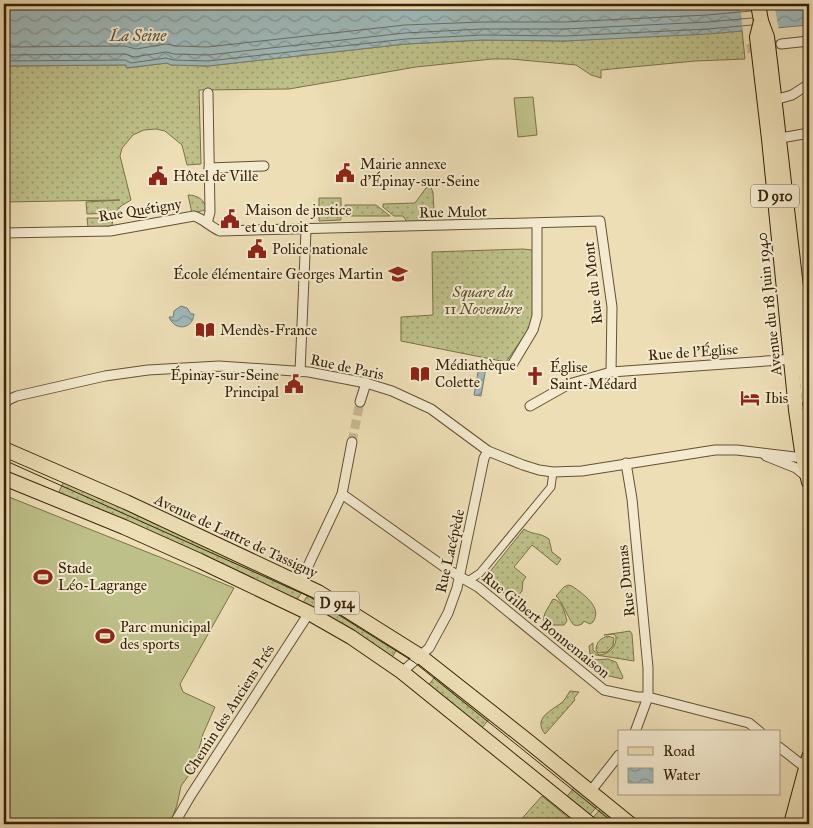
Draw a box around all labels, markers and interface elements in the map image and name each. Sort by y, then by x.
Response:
water label: La Seine [109,26,167,45]
place label: Mairie annexe d'Épinay-sur-Seine [360,155,480,190]
public building icon: Mairie annexe d'Épinay-sur-Seine [334,162,356,184]
public building icon: Hôtel de Ville [147,165,169,187]
place label: Hôtel de Ville [173,167,258,185]
road number: D 910 [751,185,799,208]
street label: Rue Quétigny [97,194,184,225]
place label: Maison de justice et du droit [245,201,352,236]
street label: Rue Mulot [419,202,488,222]
public building icon: Maison de justice et du droit [219,208,241,230]
street label: Avenue du 18 Juin 1940 [753,231,787,378]
public building icon: Police nationale [246,238,268,260]
place label: Police nationale [272,240,368,258]
street label: Rue du Mont [580,240,606,325]
school or university icon: École élémentaire Georges Martin [387,263,409,285]
place label: École élémentaire Georges Martin [173,264,383,283]
park label: Square du 11 Novembre [444,283,522,318]
library icon: Mendès-France [194,319,216,341]
place label: Mendès-France [220,321,317,339]
street label: Rue de l'Église [647,339,739,364]
street label: Rue de Paris [309,350,385,384]
place label: Médiathèque Colette [435,356,516,391]
place label: Église Saint-Médard [550,357,638,393]
library icon: Médiathèque Colette [409,363,431,385]
place label: Épinay-sur-Seine Principal [171,365,280,401]
church icon: Église Saint-Médard [524,365,546,387]
public building icon: Épinay-sur-Seine Principal [283,373,305,395]
hotel icon: Ibis [739,387,761,409]
place label: Ibis [765,389,788,407]
street label: Avenue de Lattre de Tassigny [151,490,321,582]
street label: Rue Lacépède [432,507,468,595]
street label: Rue Dumas [613,544,639,618]
place label: Stade Léo-Lagrange [58,559,147,594]
sports icon: Stade Léo-Lagrange [32,566,54,588]
street label: Rue Gilbert Bonnemaison [478,568,614,682]
road number: D 914 [314,592,360,614]
place label: Parc municipal des sports [120,618,212,653]
sports icon: Parc municipal des sports [94,625,116,647]
street label: Chemin des Anciens Prés [180,641,278,779]
legend [618,730,780,796]
text: Road [663,742,695,760]
text: Water [663,766,700,784]

